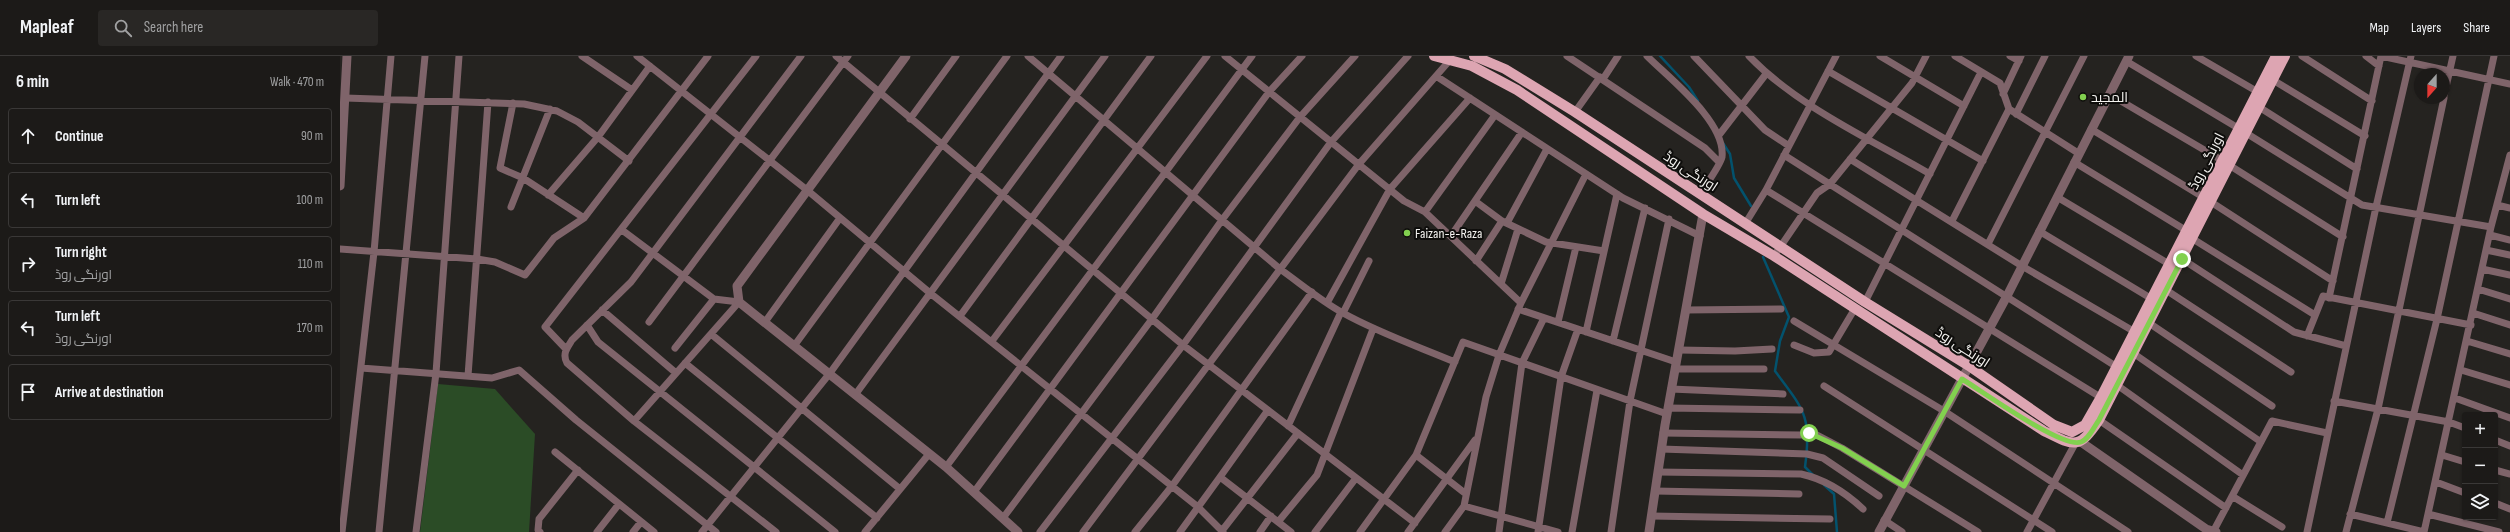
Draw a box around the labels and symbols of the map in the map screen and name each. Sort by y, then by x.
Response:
north arrow [2414,68,2450,104]
place label: المجید [2091,89,2128,106]
marker: المجید [2078,92,2088,102]
street label: اورنگی روڈ [2185,130,2228,192]
street label: اورنگی روڈ [1660,148,1721,195]
place label: Faizan-e-Raza [1415,225,1482,242]
marker: Faizan-e-Raza [1402,228,1412,238]
route end [2173,250,2191,268]
street label: اورنگی روڈ [1932,324,1993,371]
route start [1800,424,1818,442]

